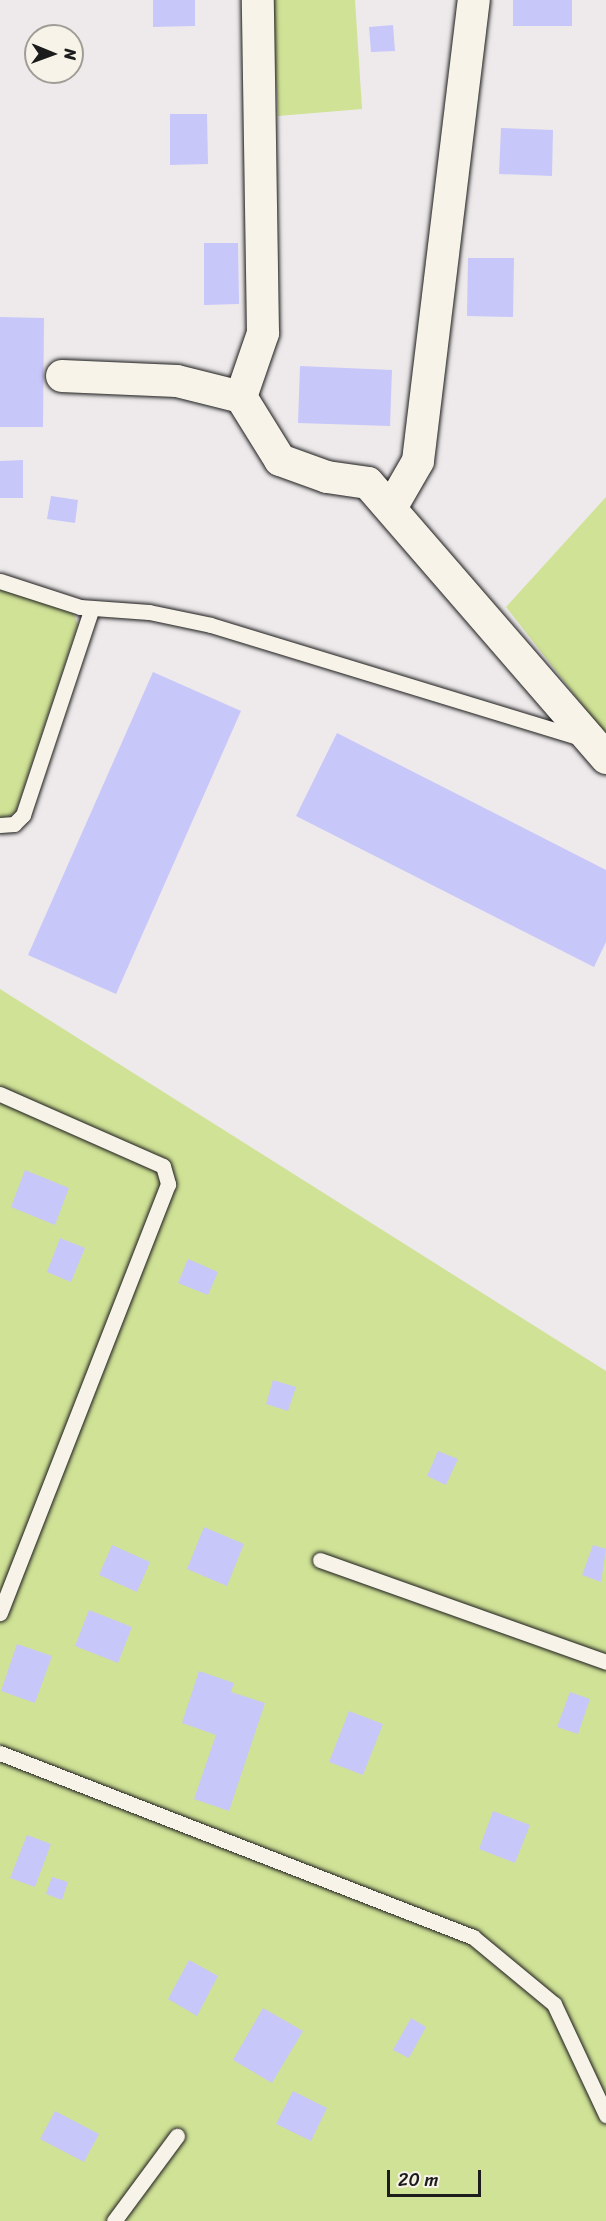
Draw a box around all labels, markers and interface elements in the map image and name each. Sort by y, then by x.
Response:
north arrow [24,24,84,84]
text: N [56,48,85,60]
scale bar [390,2158,484,2196]
text: 20 m [398,2164,438,2196]

